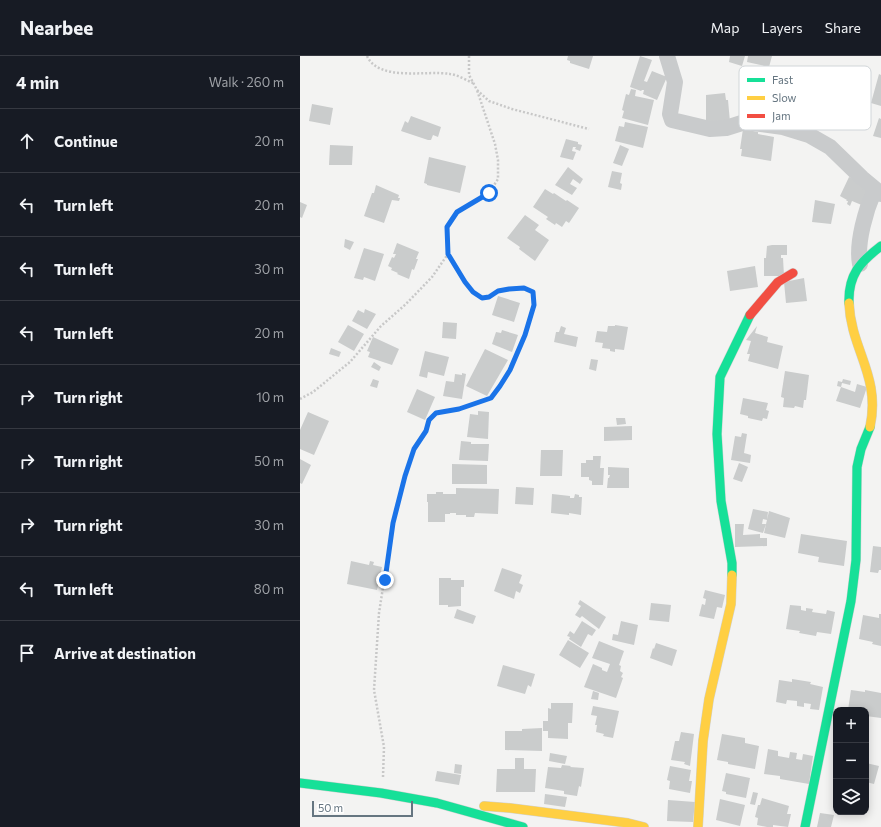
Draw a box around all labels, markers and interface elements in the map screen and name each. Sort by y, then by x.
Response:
text: Nearbee [20,16,93,39]
text: Map [711,19,739,36]
text: Layers [761,19,803,36]
text: Share [825,19,861,36]
legend [739,66,871,130]
text: 4 min [16,72,59,93]
text: Fast [772,73,794,86]
text: Walk · 260 m [209,74,284,90]
text: Slow [772,91,797,104]
text: Jam [772,109,791,123]
icon: ahead [16,130,38,152]
text: Continue [54,132,118,150]
text: 20 m [255,133,284,149]
route start [480,184,498,202]
icon: left [16,194,38,216]
text: Turn left [54,196,113,214]
text: 20 m [255,197,284,213]
icon: left [16,258,38,280]
text: Turn left [54,260,113,278]
text: 30 m [254,261,284,277]
icon: left [16,322,38,344]
text: Turn left [54,324,113,342]
text: 20 m [255,325,284,341]
icon: right [16,386,38,408]
text: Turn right [54,388,123,406]
text: 10 m [256,389,284,405]
icon: right [16,450,38,472]
text: Turn right [54,452,123,470]
text: 50 m [254,453,284,469]
icon: right [16,514,38,536]
text: Turn right [54,516,123,534]
text: 30 m [254,517,284,533]
route end [376,571,394,589]
icon: left [16,578,38,600]
text: Turn left [54,580,113,598]
text: 80 m [254,581,284,597]
icon: arrive [16,642,38,664]
text: Arrive at destination [54,644,196,662]
map controls [833,707,869,815]
button: + [833,707,869,743]
button: − [833,743,869,779]
button: layers [833,779,869,815]
scale bar [312,799,413,818]
text: 50 m [318,801,343,814]

